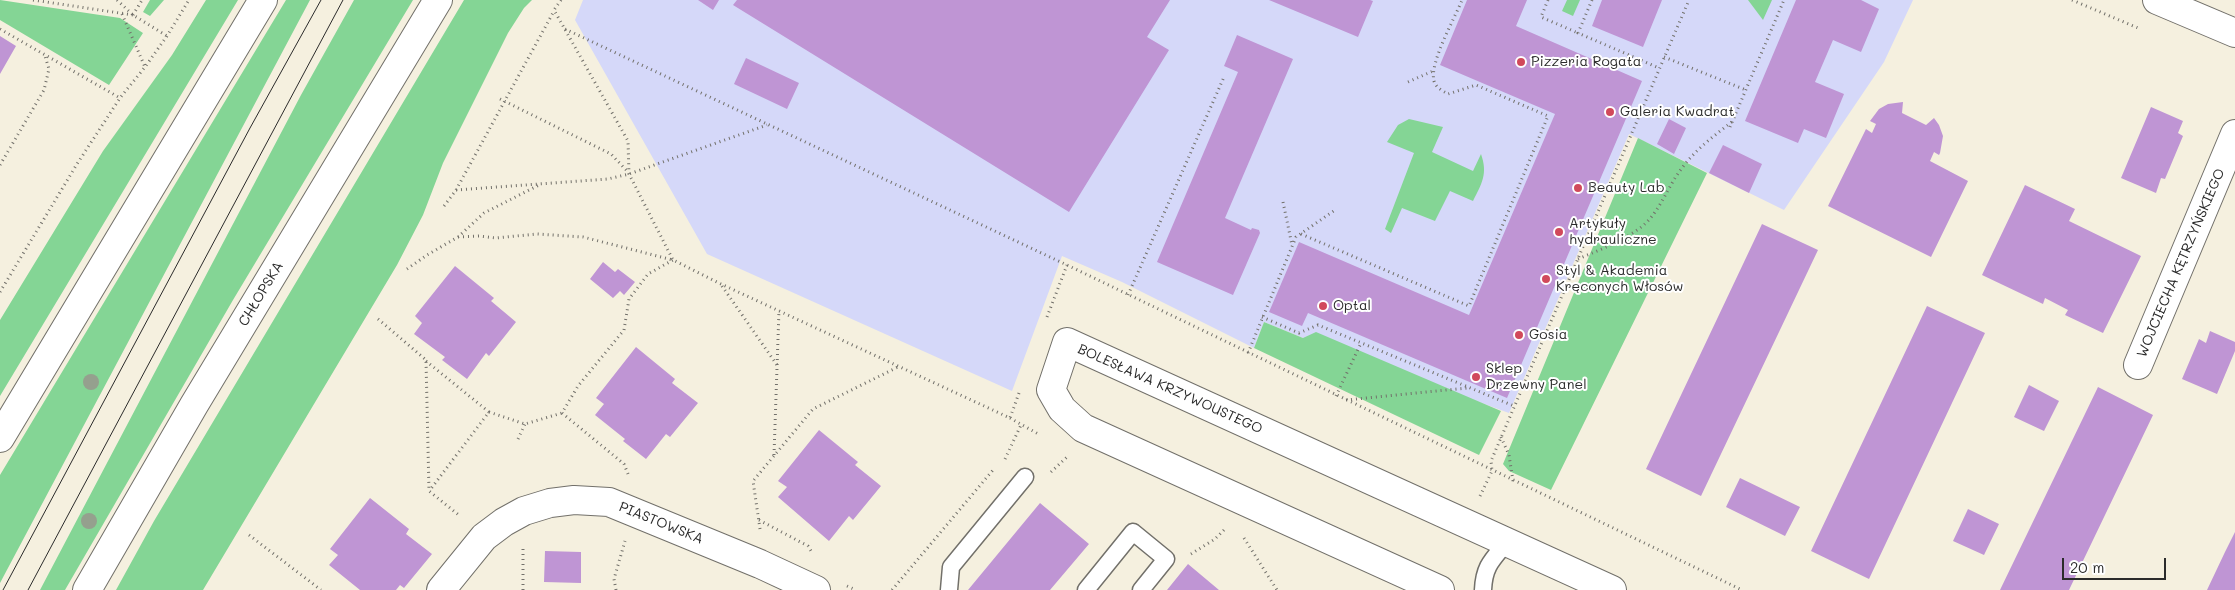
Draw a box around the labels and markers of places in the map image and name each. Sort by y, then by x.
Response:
place label: Pizzeria Rogata [1531,54,1642,70]
marker: Pizzeria Rogata [1515,56,1527,68]
place label: Galeria Kwadrat [1620,104,1735,120]
marker: Galeria Kwadrat [1604,106,1616,118]
place label: Beauty Lab [1588,180,1665,196]
marker: Beauty Lab [1572,182,1584,194]
place label: Artykuły hydrauliczne [1569,216,1657,248]
marker: Artykuły hydrauliczne [1553,226,1565,238]
place label: Styl & Akademia Kręconych Włosów [1556,263,1683,296]
marker: Styl & Akademia Kręconych Włosów [1540,273,1552,285]
place label: Optal [1333,298,1371,314]
marker: Optal [1317,300,1329,312]
place label: Gosia [1529,327,1567,343]
marker: Gosia [1513,329,1525,341]
place label: Sklep Drzewny Panel [1486,361,1587,394]
marker: Sklep Drzewny Panel [1470,371,1482,383]

